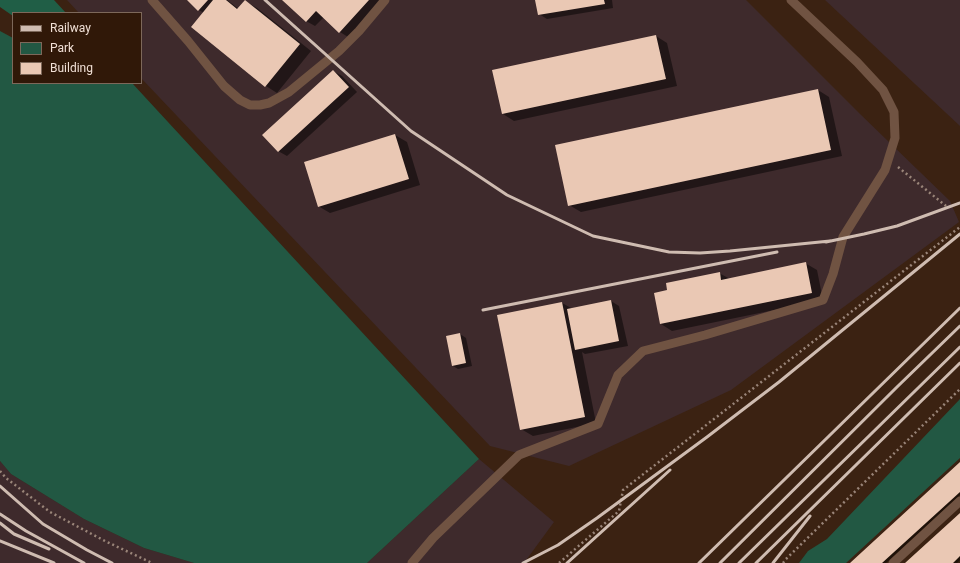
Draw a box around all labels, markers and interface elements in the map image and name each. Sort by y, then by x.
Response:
legend [12,12,142,84]
text: Railway [50,21,91,35]
text: Park [50,41,74,55]
text: Building [50,61,93,75]

